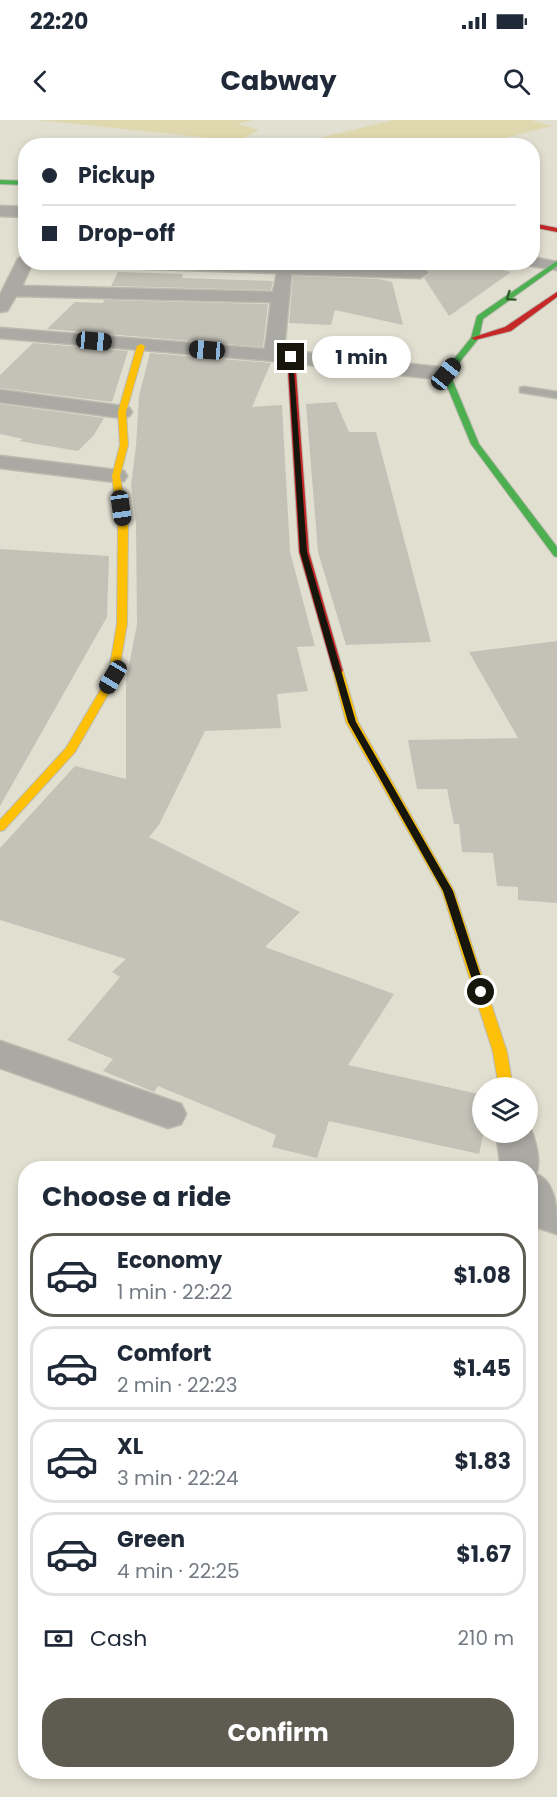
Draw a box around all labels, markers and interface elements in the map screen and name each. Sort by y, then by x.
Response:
text: 22:20 [30,6,88,37]
text: Cabway [220,62,337,99]
icon: back [24,65,57,98]
icon: search [500,65,533,98]
text: Pickup [78,160,155,191]
text: Drop-off [78,218,175,249]
one-way arrow [506,290,517,301]
car [75,330,113,352]
callout: 1 min [312,336,411,378]
car [188,340,226,360]
route end [277,343,304,370]
text: 1 min [335,343,388,371]
car [428,354,464,394]
car [110,489,132,527]
car [96,657,130,697]
route start [467,978,494,1005]
map controls [472,1077,538,1143]
button: layers [472,1077,538,1143]
text: Choose a ride [42,1178,231,1215]
text: Economy [117,1245,222,1276]
icon: car [45,1248,99,1302]
text: $1.08 [453,1260,511,1291]
text: 1 min · 22:22 [117,1278,232,1306]
text: Comfort [117,1338,211,1369]
icon: car [45,1341,99,1395]
text: $1.45 [453,1353,511,1384]
text: 2 min · 22:23 [117,1371,238,1399]
text: XL [117,1431,143,1462]
icon: car [45,1434,99,1488]
text: $1.83 [454,1446,511,1477]
text: 3 min · 22:24 [117,1464,239,1492]
text: Green [117,1524,185,1555]
icon: car [45,1527,99,1581]
text: $1.67 [456,1539,511,1570]
text: 4 min · 22:25 [117,1557,239,1585]
icon: cash [42,1622,75,1655]
text: Cash [90,1623,147,1654]
text: 210 m [458,1624,514,1652]
button: Confirm [42,1698,514,1767]

